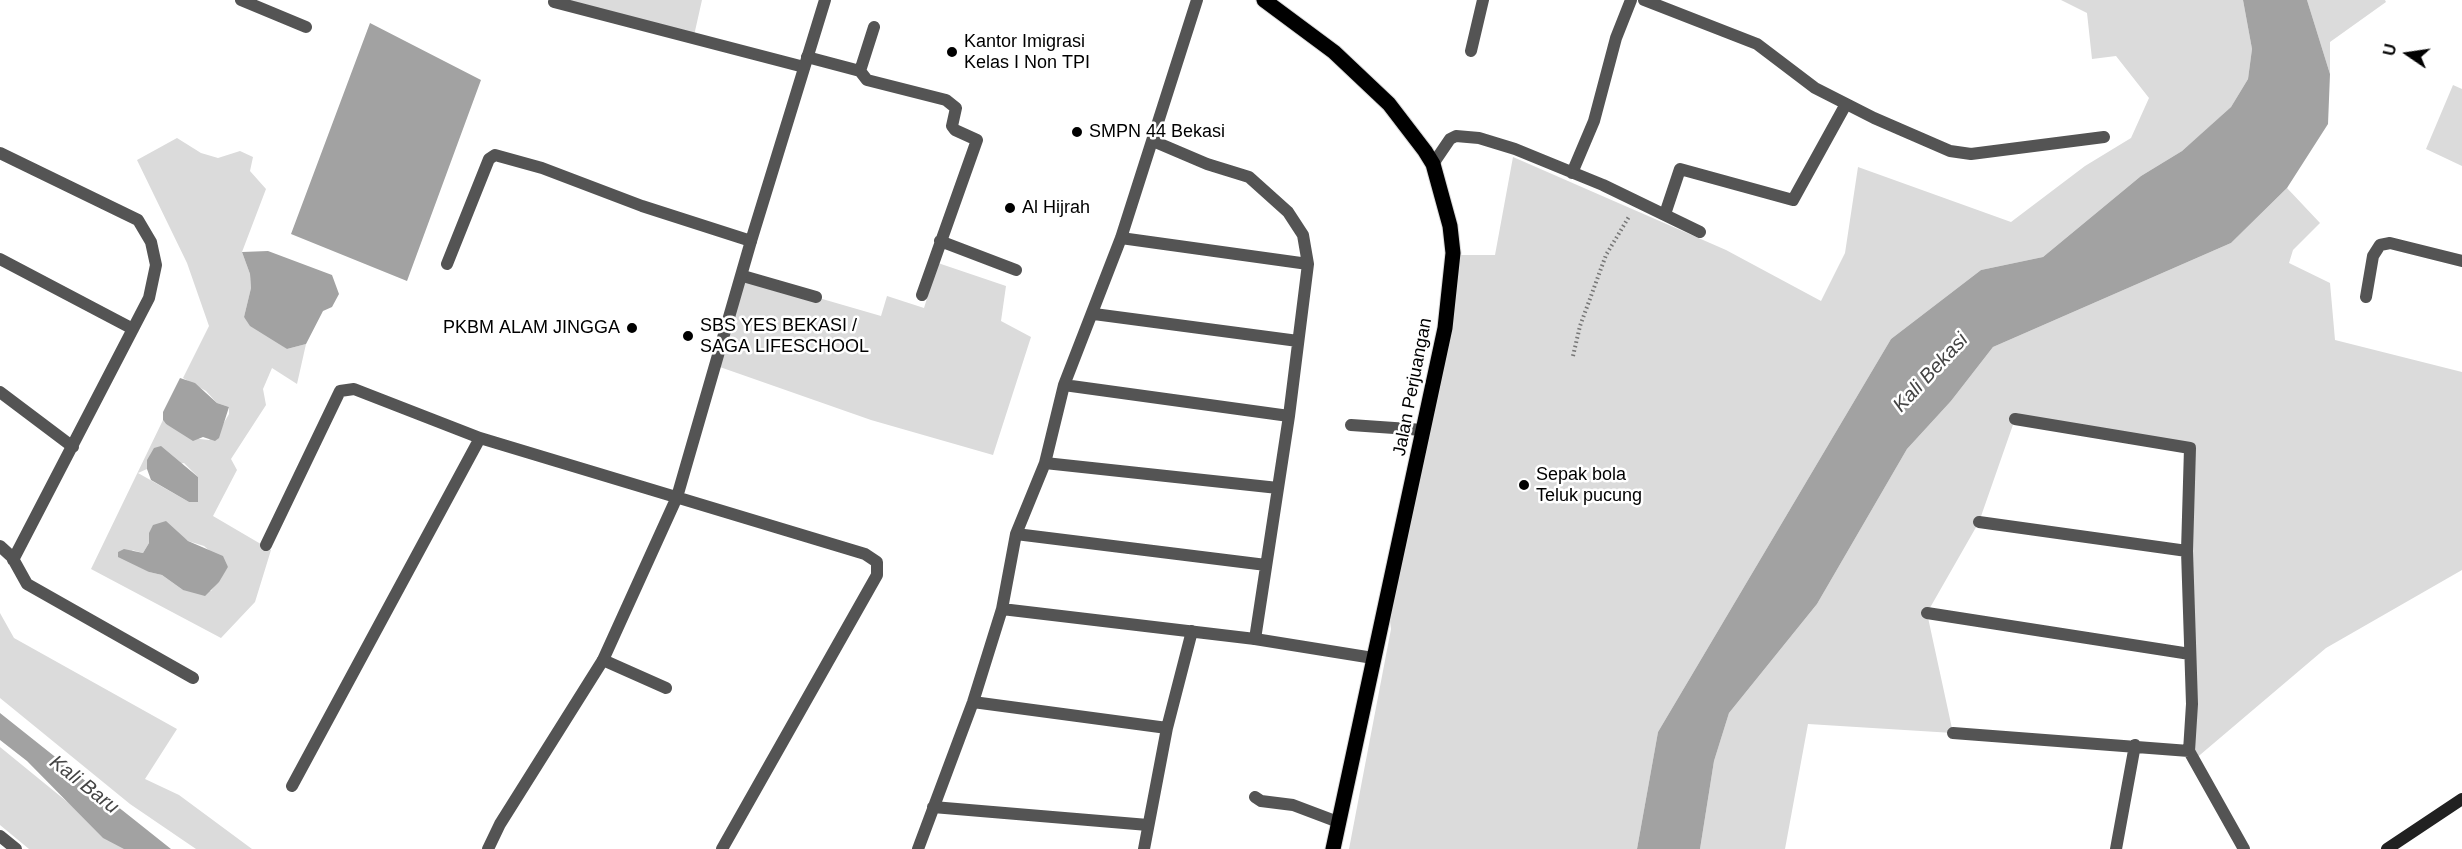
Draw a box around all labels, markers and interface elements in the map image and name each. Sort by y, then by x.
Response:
north arrow [2378,24,2438,84]
place label: Kantor Imigrasi Kelas I Non TPI [964,31,1090,74]
text: U [2380,42,2400,57]
marker: Kantor Imigrasi Kelas I Non TPI [945,45,959,59]
place label: SMPN 44 Bekasi [1089,121,1225,143]
marker: SMPN 44 Bekasi [1070,125,1084,139]
place label: Al Hijrah [1022,197,1090,219]
marker: Al Hijrah [1003,201,1017,215]
place label: SBS YES BEKASI / SAGA LIFESCHOOL [700,315,869,358]
street label: Jalan Perjuangan [1389,316,1437,458]
place label: PKBM ALAM JINGGA [443,317,620,339]
marker: PKBM ALAM JINGGA [625,321,639,335]
marker: SBS YES BEKASI / SAGA LIFESCHOOL [681,329,695,343]
water label: Kali Bekasi [1888,329,1974,417]
place label: Sepak bola Teluk pucung [1536,464,1642,506]
marker: Sepak bola Teluk pucung [1517,478,1531,492]
water label: Kali Baru [45,751,123,819]

